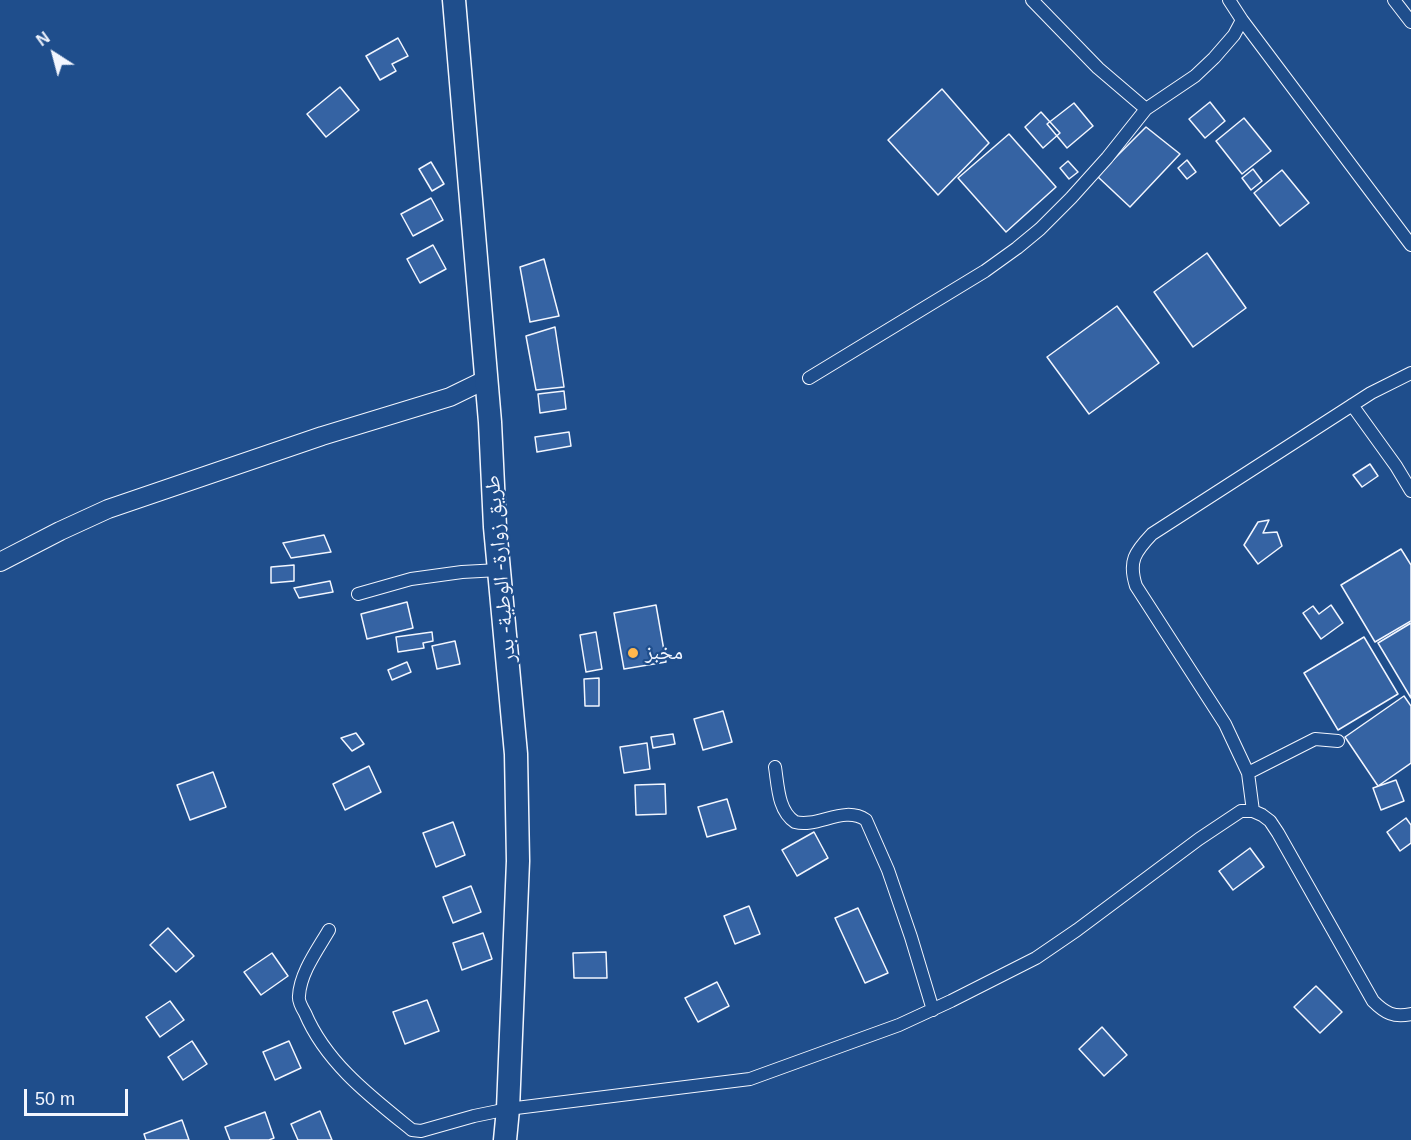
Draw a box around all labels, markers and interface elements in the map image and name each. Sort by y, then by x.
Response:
north arrow [24,24,84,84]
text: N [33,29,53,49]
street label: طريق زوارة- الوطية- بدر [480,474,522,664]
place label: مخبز [645,640,683,666]
marker: مخبز [626,646,640,660]
scale bar [27,1077,130,1115]
text: 50 m [35,1089,75,1109]

